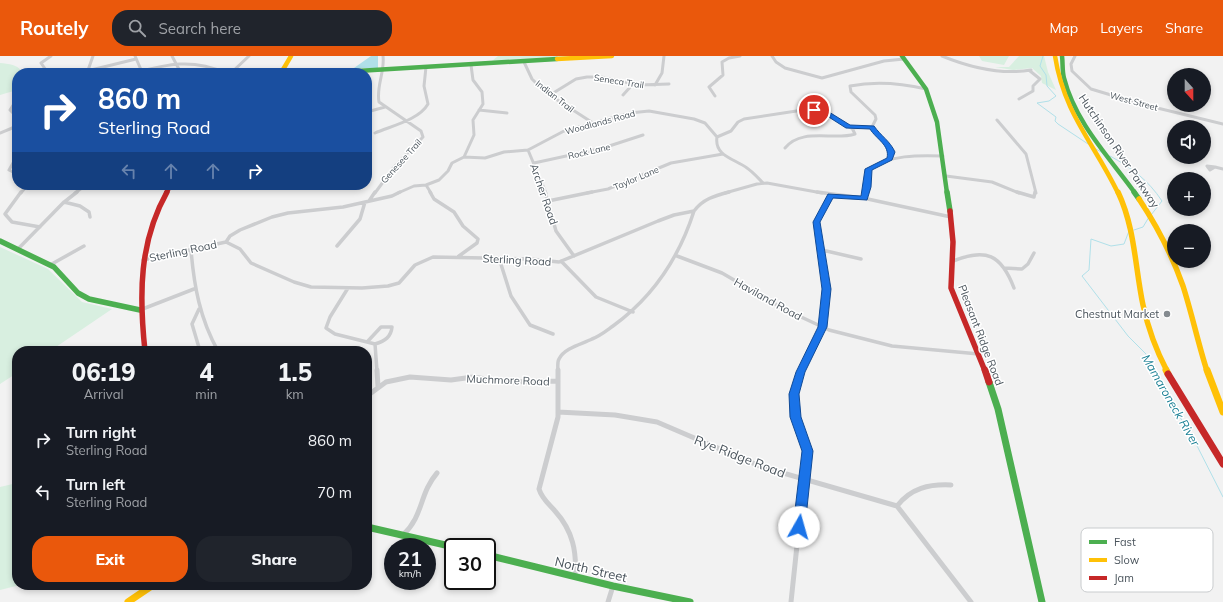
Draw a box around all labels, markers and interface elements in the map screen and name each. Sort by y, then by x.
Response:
search box [112,10,392,46]
text: Routely [20,16,88,40]
icon: search [126,17,148,39]
text: Search here [158,19,241,38]
text: Map [1049,19,1078,37]
text: Layers [1100,19,1143,37]
text: Share [1165,19,1203,37]
north arrow [1167,68,1211,112]
map controls [1167,68,1211,268]
street label: Seneca Trail [593,72,645,90]
street label: Indian Trail [534,78,576,114]
text: 860 m [98,81,181,116]
icon: right [32,84,84,136]
street label: West Street [1109,89,1159,113]
street label: Hutchinson River Parkway [1076,91,1162,211]
pin [797,93,831,127]
icon: arrive [803,99,825,121]
street label: Woodlands Road [564,107,636,137]
text: Sterling Road [98,116,211,139]
button: sound [1167,120,1211,164]
street label: Genesee Trail [378,137,424,185]
street label: Rock Lane [567,141,611,161]
icon: left [118,160,140,182]
icon: ahead [160,160,182,182]
icon: ahead [202,160,224,182]
icon: right [244,160,266,182]
street label: Archer Road [527,162,561,226]
street label: Taylor Lane [612,163,661,193]
button: + [1167,172,1211,216]
button: − [1167,224,1211,268]
street label: Sterling Road [148,237,218,265]
street label: Sterling Road [482,251,552,269]
street label: Haviland Road [732,275,804,323]
street label: Pleasant Ridge Road [955,283,1007,387]
place label: Chestnut Market [1075,307,1159,321]
marker: Chestnut Market [1162,309,1172,319]
water label: Mamaroneck River [1139,351,1204,449]
text: 06:19 [72,357,136,387]
text: 4 [199,357,214,387]
text: 1.5 [277,357,312,387]
street label: Muchmore Road [466,372,550,388]
text: Arrival [84,386,124,402]
text: min [195,386,217,402]
text: km [286,386,304,402]
text: Turn right [66,423,136,442]
icon: right [32,429,54,451]
text: 860 m [308,431,352,450]
street label: Rye Ridge Road [692,431,788,481]
text: Sterling Road [66,442,147,458]
text: Turn left [66,475,125,494]
icon: left [32,481,54,503]
text: 70 m [317,483,352,502]
text: Sterling Road [66,494,147,510]
position arrow [778,506,820,548]
legend [1081,528,1213,592]
text: Fast [1114,535,1136,549]
button: Exit [32,536,188,582]
button: Share [196,536,352,582]
speed limit sign: 30 [444,538,496,590]
text: 21 [398,546,422,571]
street label: North Street [553,553,629,585]
text: Slow [1114,553,1140,567]
text: km/h [399,567,421,580]
text: Jam [1114,571,1134,585]

